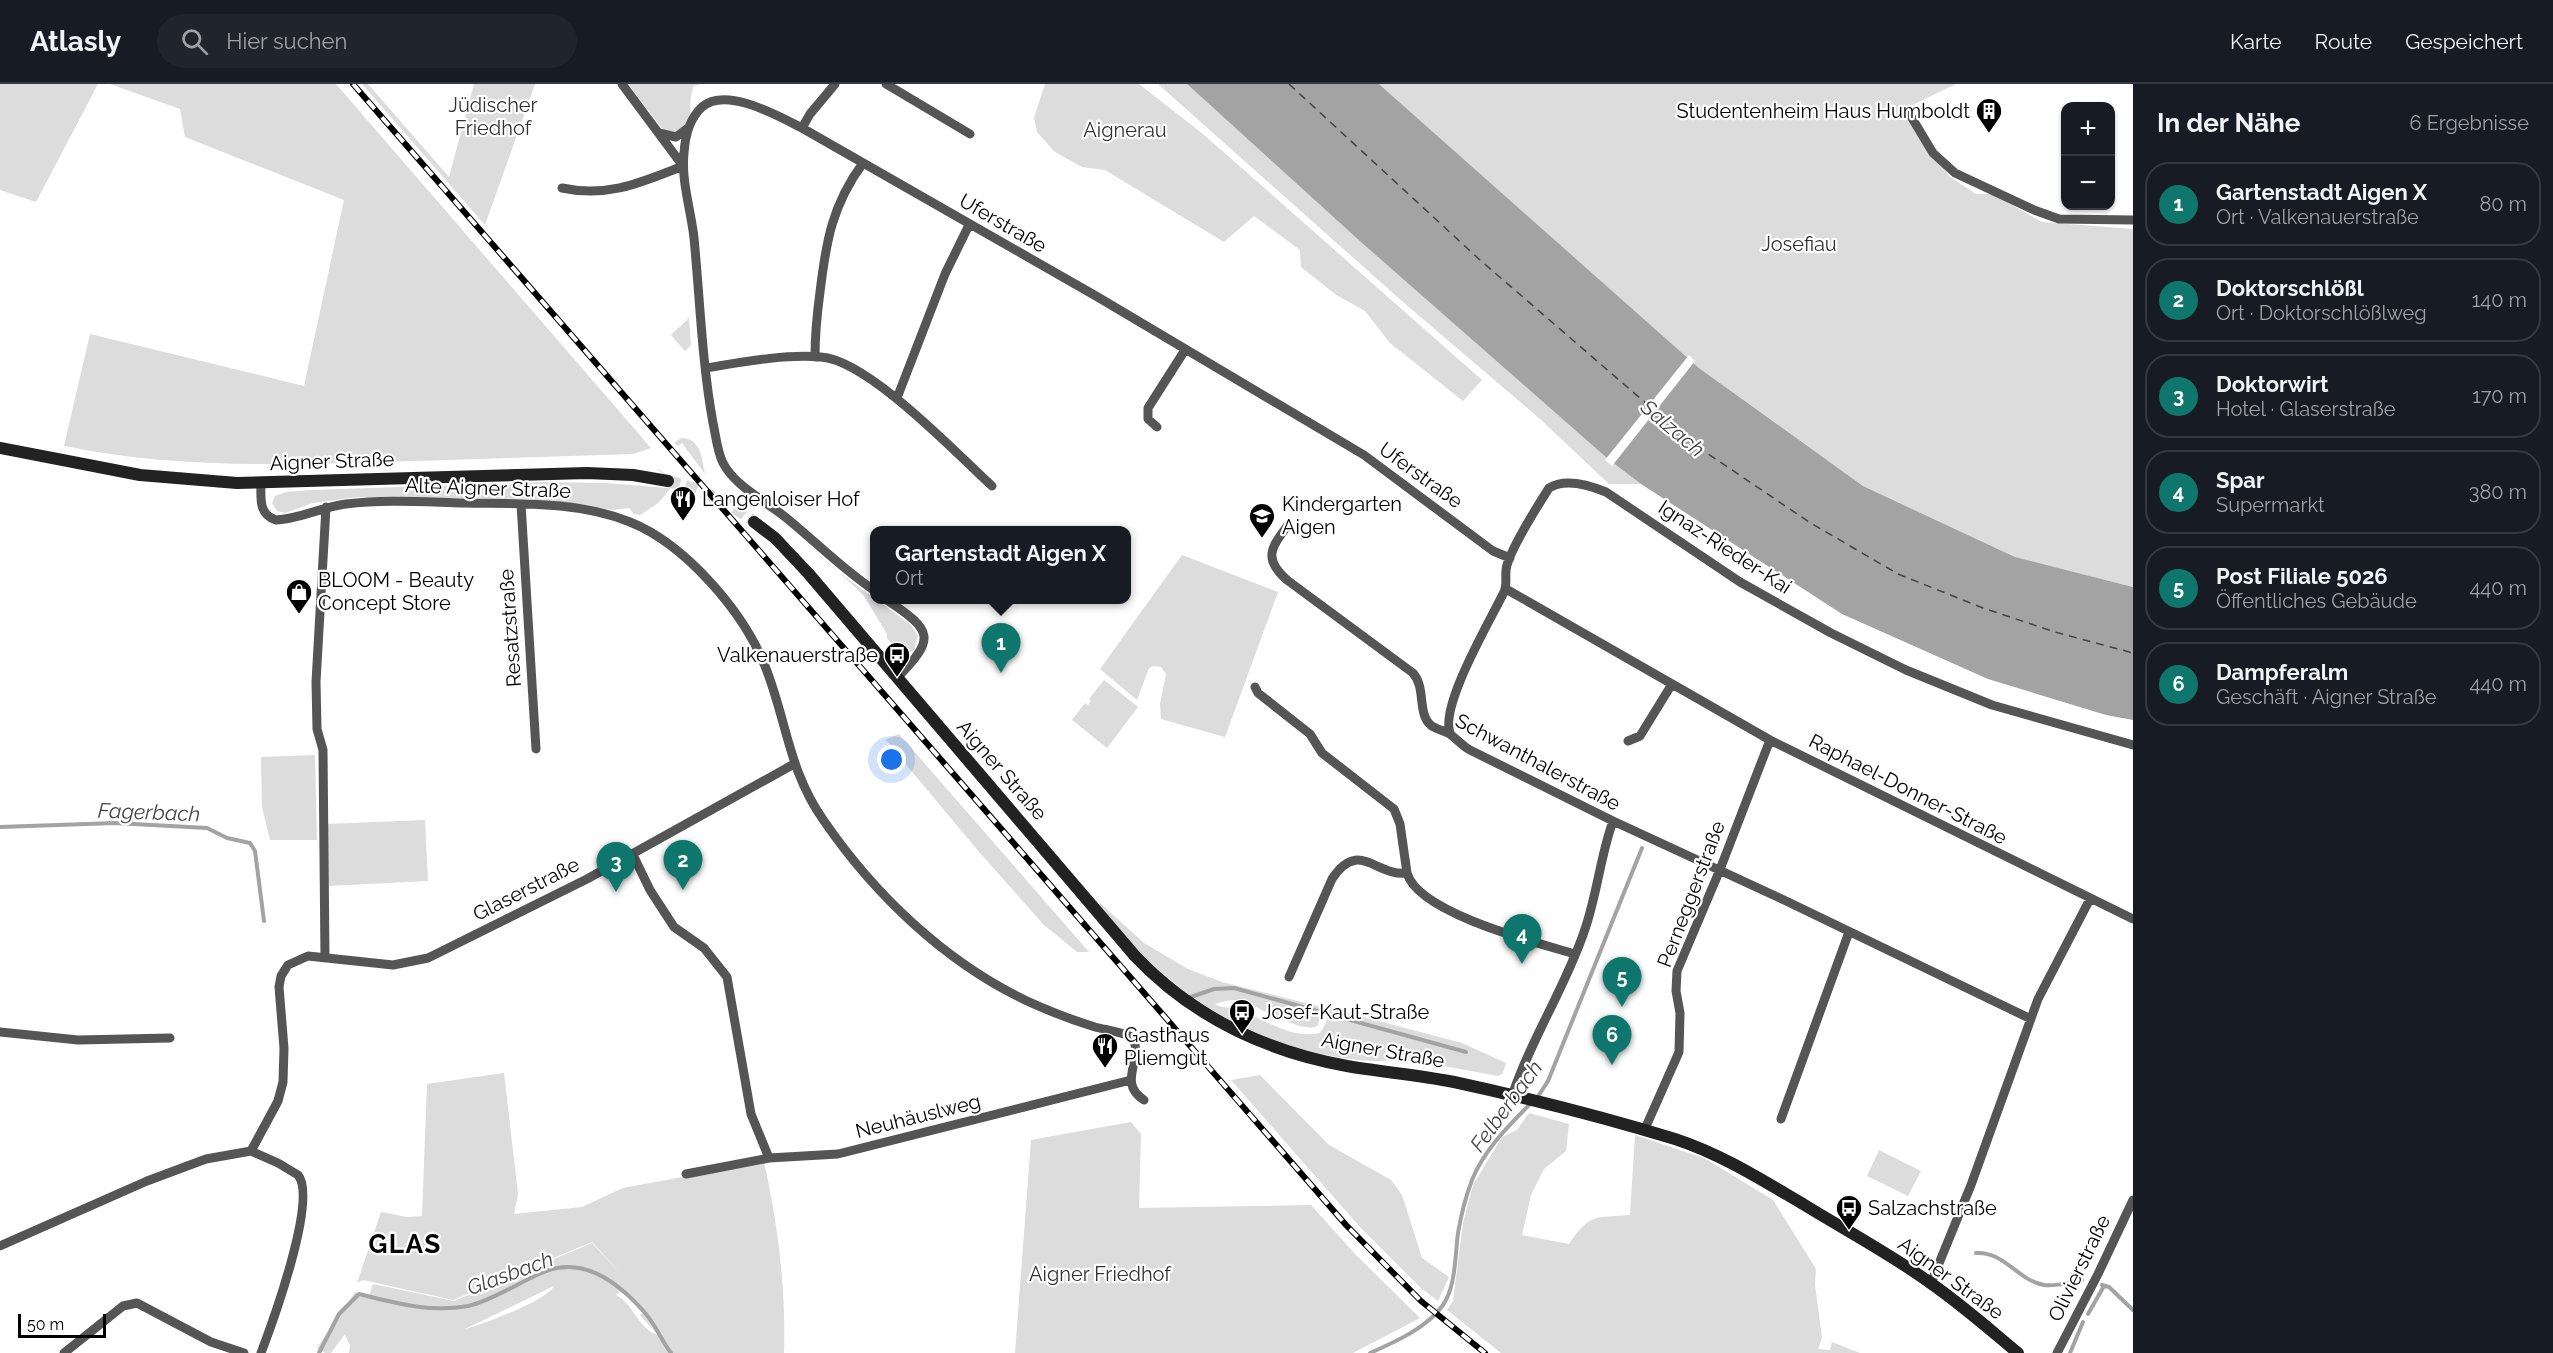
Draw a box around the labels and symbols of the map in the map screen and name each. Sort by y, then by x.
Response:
park label: Jüdischer Friedhof [448,93,538,140]
building icon: Studentenheim Haus Humboldt [1974,96,2004,134]
place label: Studentenheim Haus Humboldt [1677,99,1970,123]
park label: Aignerau [1083,118,1167,142]
street label: Uferstraße [955,188,1051,258]
park label: Josefiau [1761,232,1837,256]
water label: Salzach [1635,394,1710,462]
street label: Uferstraße [1375,437,1468,513]
street label: Aigner Straße [269,447,395,475]
street label: Alte Aigner Straße [404,473,572,503]
restaurant icon: Langenloiser Hof [668,484,698,522]
place label: Langenloiser Hof [702,487,861,511]
place label: Kindergarten Aigen [1282,492,1402,539]
street label: Ignaz-Rieder-Kai [1654,495,1796,599]
school or university icon: Kindergarten Aigen [1247,501,1277,539]
place label: BLOOM - Beauty Concept Store [318,568,474,615]
street label: Resatzstraße [494,568,526,688]
shop icon: BLOOM - Beauty Concept Store [284,577,314,615]
pin: 1 [982,624,1020,673]
bus stop icon: Valkenauerstraße [882,640,912,678]
place label: Valkenauerstraße [717,643,878,667]
street label: Schwanthalerstraße [1451,708,1625,816]
street label: Aigner Straße [952,715,1052,825]
street label: Raphael-Donner-Straße [1805,729,2011,850]
your location [877,745,906,774]
water label: Fagerbach [97,798,201,826]
street label: Perneggerstraße [1652,817,1730,971]
pin: 2 [664,840,702,890]
pin: 3 [596,842,636,892]
street label: Glaserstraße [469,852,583,926]
pin: 4 [1502,914,1541,964]
pin: 5 [1602,958,1642,1007]
bus stop icon: Josef-Kaut-Straße [1227,997,1257,1035]
place label: Josef-Kaut-Straße [1262,1000,1429,1024]
pin: 6 [1592,1016,1632,1065]
place label: Gasthaus Pliemgut [1124,1023,1210,1070]
street label: Aigner Straße [1320,1027,1447,1073]
restaurant icon: Gasthaus Pliemgut [1090,1031,1120,1069]
water label: Felberbach [1465,1055,1547,1157]
street label: Neuhäuslweg [853,1089,983,1143]
bus stop icon: Salzachstraße [1834,1193,1864,1231]
place label: Salzachstraße [1868,1196,1997,1220]
street label: Olivierstraße [2043,1211,2115,1325]
district label: GLAS [368,1229,442,1259]
street label: Aigner Straße [1894,1232,2009,1324]
water label: Glasbach [463,1246,557,1300]
park label: Aigner Friedhof [1029,1262,1172,1286]
scale bar [18,1311,106,1338]

